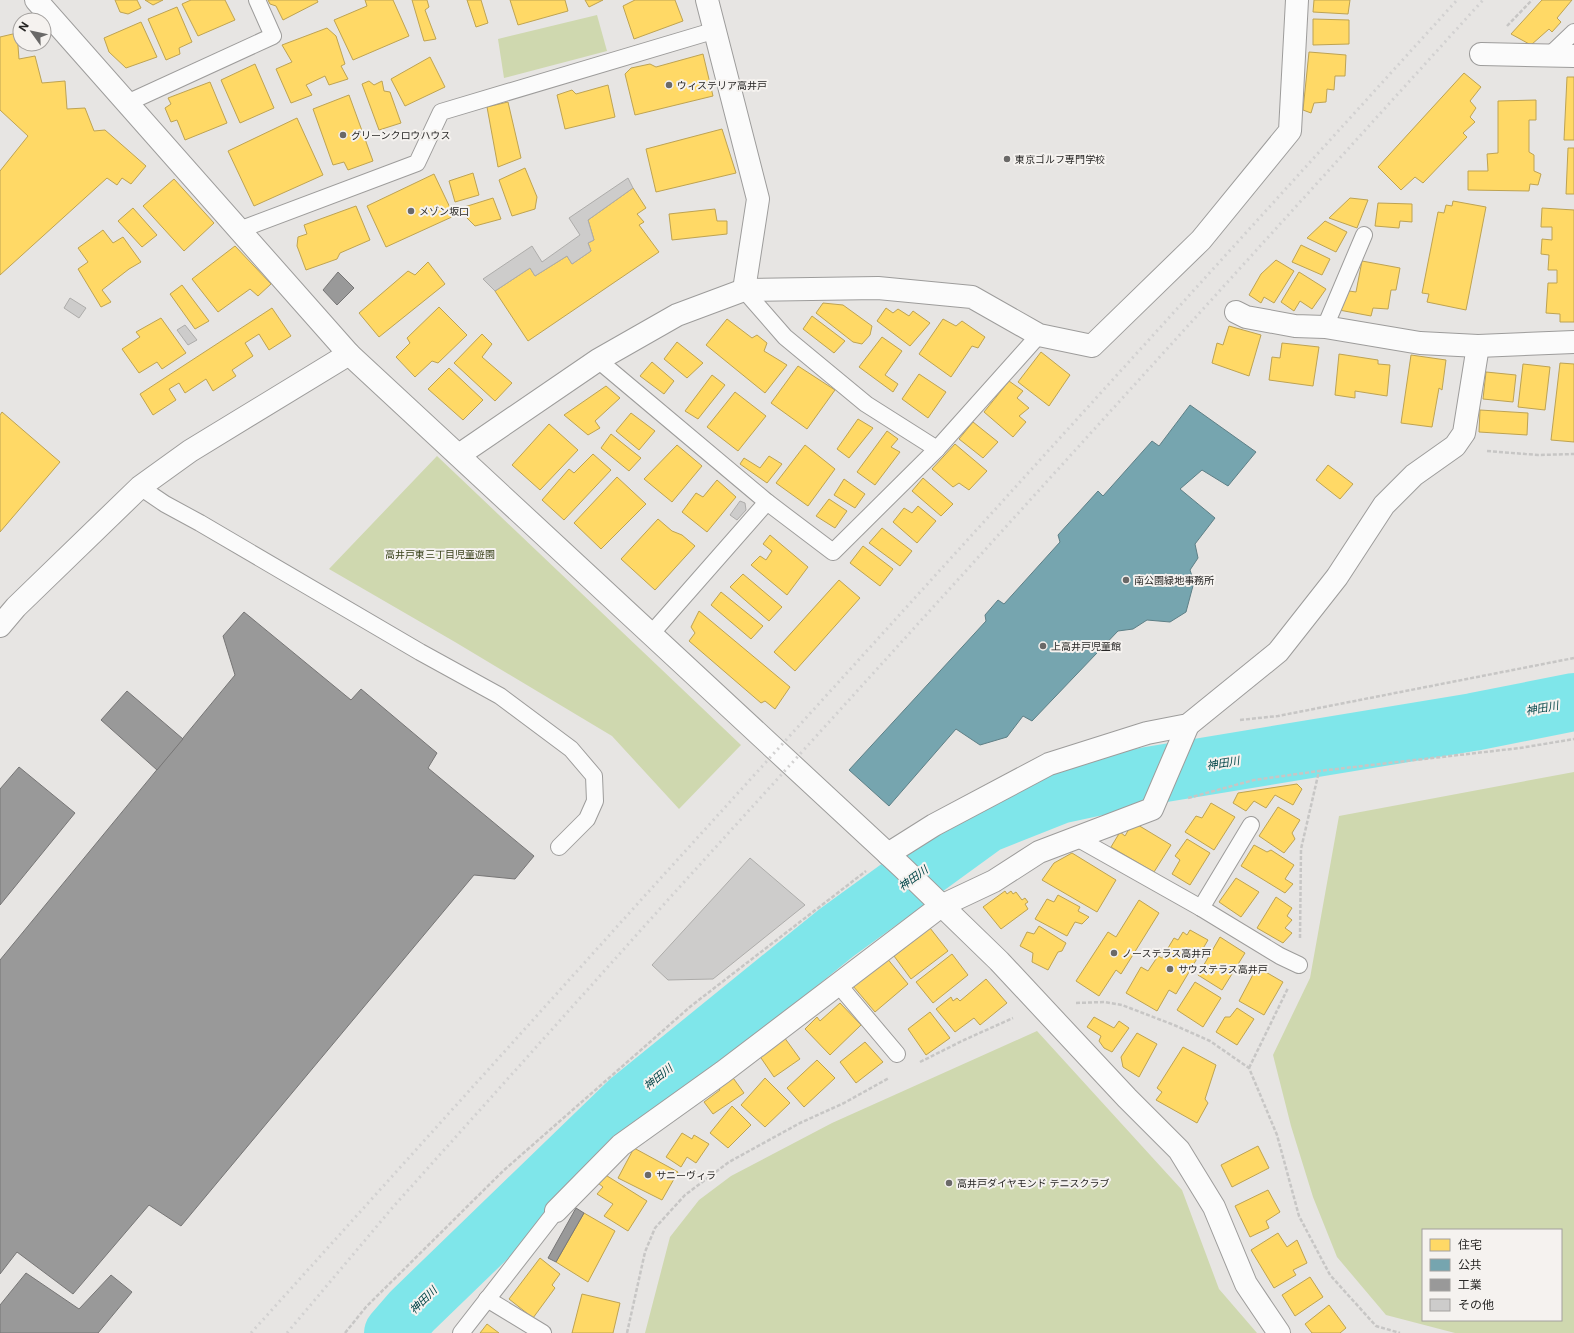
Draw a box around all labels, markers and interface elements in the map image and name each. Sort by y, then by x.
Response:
north arrow [12,12,52,52]
text: N [15,19,32,34]
place label: ウィステリア高井戸 [677,79,767,91]
marker: ウィステリア高井戸 [664,80,674,90]
place label: グリーンクロウハウス [351,129,451,141]
marker: グリーンクロウハウス [338,130,348,140]
place label: 東京ゴルフ専門学校 [1015,153,1105,165]
marker: 東京ゴルフ専門学校 [1002,154,1012,164]
place label: メゾン坂口 [419,205,469,217]
marker: メゾン坂口 [406,206,416,216]
park label: 高井戸東三丁目児童遊園 [385,548,495,560]
place label: 南公園緑地事務所 [1134,574,1214,586]
marker: 南公園緑地事務所 [1121,575,1131,585]
place label: 上高井戸児童館 [1051,640,1121,652]
marker: 上高井戸児童館 [1038,641,1048,651]
water label: 神田川 [1524,698,1561,718]
water label: 神田川 [1206,753,1241,772]
water label: 神田川 [896,862,931,893]
place label: ノーステラス高井戸 [1122,947,1211,959]
marker: ノーステラス高井戸 [1109,948,1119,958]
place label: サウステラス高井戸 [1178,963,1268,975]
marker: サウステラス高井戸 [1165,964,1175,974]
water label: 神田川 [641,1061,676,1093]
place label: サニーヴィラ [656,1169,716,1181]
marker: サニーヴィラ [643,1170,653,1180]
place label: 高井戸ダイヤモンド テニスクラブ [957,1177,1110,1189]
marker: 高井戸ダイヤモンド テニスクラブ [944,1178,954,1188]
legend [1422,1229,1562,1321]
text: 住宅 [1458,1237,1482,1252]
text: 公共 [1458,1257,1482,1272]
text: 工業 [1458,1277,1482,1292]
water label: 神田川 [406,1283,440,1317]
text: その他 [1458,1297,1494,1312]

